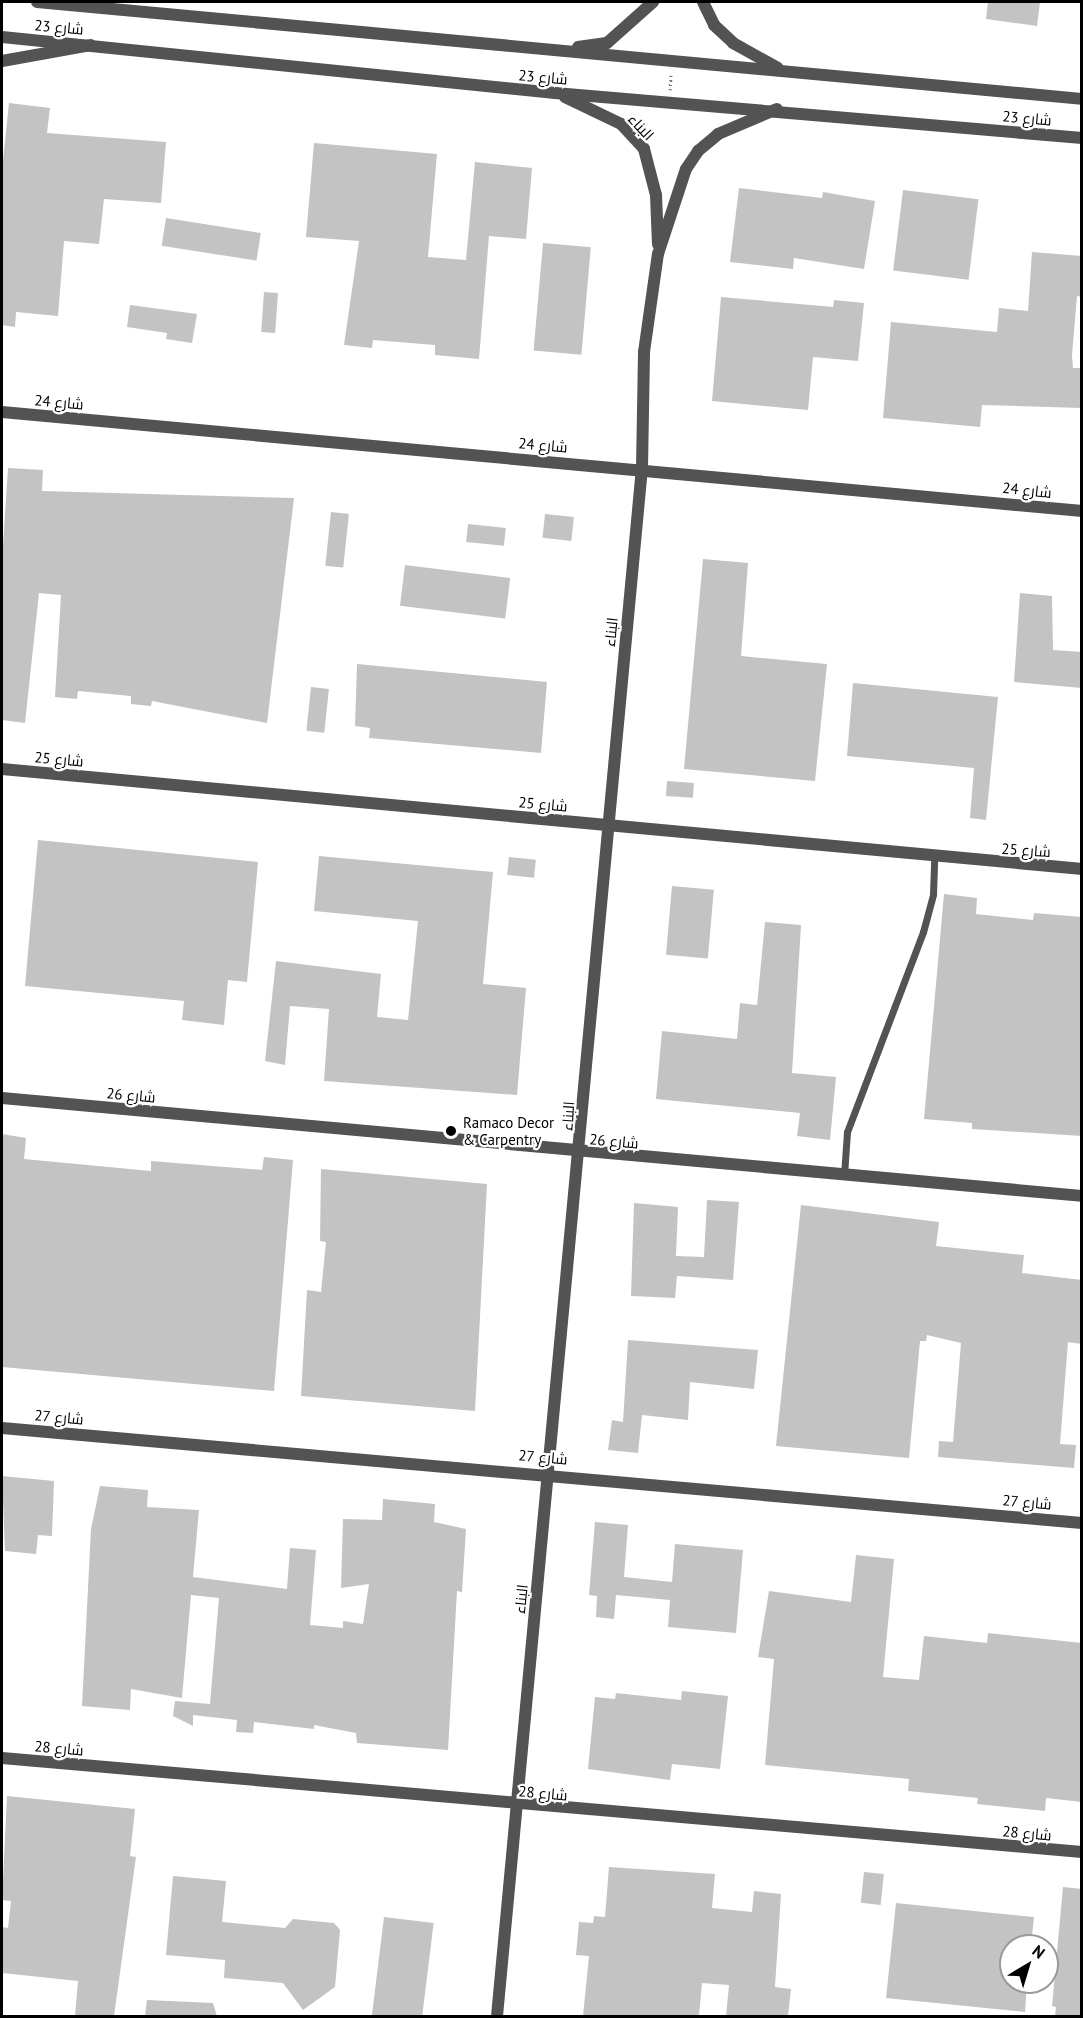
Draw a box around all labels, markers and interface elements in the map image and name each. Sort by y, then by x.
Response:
street label: شارع 23 [34,16,84,38]
street label: شارع 23 [518,66,568,88]
street label: شارع 23 [1002,107,1052,129]
street label: البناء [624,110,658,144]
street label: شارع 24 [34,391,84,413]
street label: شارع 24 [518,434,568,456]
street label: شارع 24 [1001,478,1053,502]
street label: البناء [601,616,621,648]
street label: شارع 25 [34,748,84,770]
street label: شارع 25 [518,793,568,815]
street label: شارع 25 [1001,839,1051,861]
street label: شارع 26 [106,1084,156,1106]
street label: البناء [558,1101,578,1131]
place label: Ramaco Decor & Carpentry [463,1113,554,1148]
marker: Ramaco Decor & Carpentry [444,1124,458,1138]
street label: شارع 26 [589,1130,639,1152]
street label: شارع 27 [34,1406,84,1428]
street label: شارع 27 [518,1446,568,1468]
street label: شارع 27 [1002,1491,1052,1513]
street label: البناء [511,1583,531,1615]
street label: شارع 28 [34,1737,84,1759]
street label: شارع 28 [518,1782,568,1804]
street label: شارع 28 [1002,1822,1052,1844]
north arrow [999,1934,1059,1994]
text: N [1029,1940,1049,1963]

